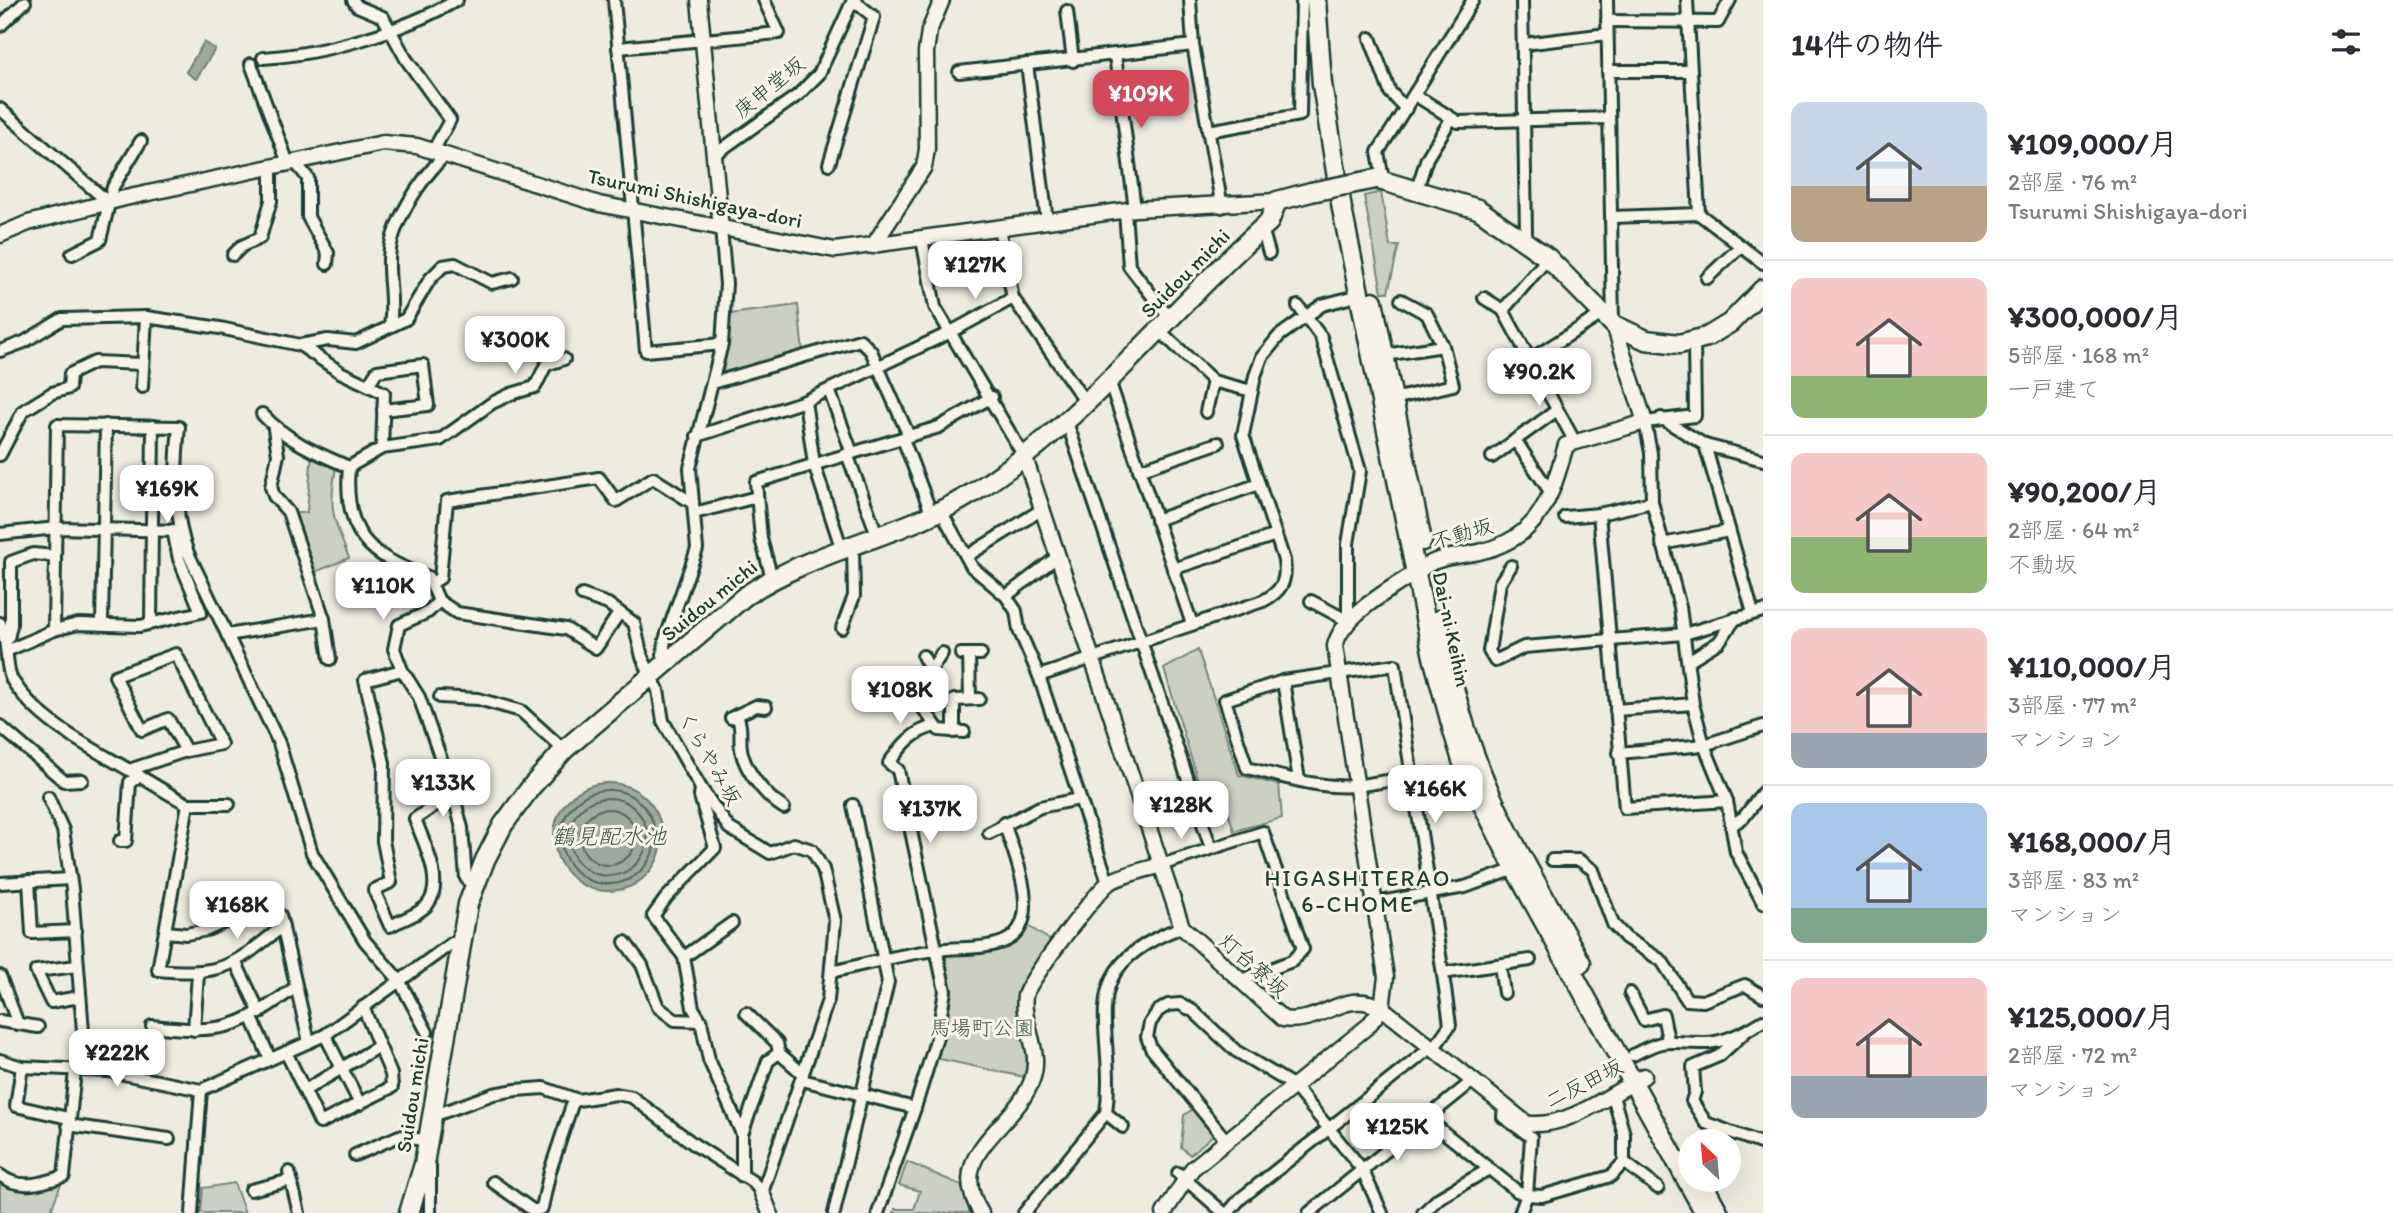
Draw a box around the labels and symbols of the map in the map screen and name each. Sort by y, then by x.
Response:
street label: 庚申堂坂 [728,51,810,123]
pin: ¥109K [1092,71,1190,130]
street label: Tsurumi Shishigaya-dori [585,163,805,233]
street label: Suidou michi [1135,223,1235,323]
pin: ¥127K [926,242,1024,301]
pin: ¥300K [466,316,564,376]
pin: ¥90.2K [1482,348,1596,408]
pin: ¥169K [118,466,216,525]
street label: 不動坂 [1428,512,1496,554]
street label: Suidou michi [656,554,762,646]
pin: ¥110K [334,562,432,622]
street label: Dai-ni Keihin [1428,569,1476,689]
pin: ¥108K [851,666,949,726]
street label: くらやみ坂 [673,706,747,810]
pin: ¥133K [394,760,492,819]
pin: ¥166K [1386,766,1484,825]
pin: ¥128K [1132,782,1230,841]
pin: ¥137K [881,786,979,845]
water label: 鶴見配水池 [552,822,668,850]
district label: HIGASHITERAO 6-CHOME [1264,864,1452,918]
pin: ¥168K [188,881,286,941]
street label: 灯台寮坂 [1214,928,1294,1002]
park label: 馬場町公園 [930,1015,1035,1040]
pin: ¥222K [68,1030,166,1089]
street label: Suidou michi [391,1036,433,1154]
street label: 二反田坂 [1541,1053,1627,1113]
pin: ¥125K [1348,1104,1446,1163]
north arrow [1678,1129,1741,1192]

